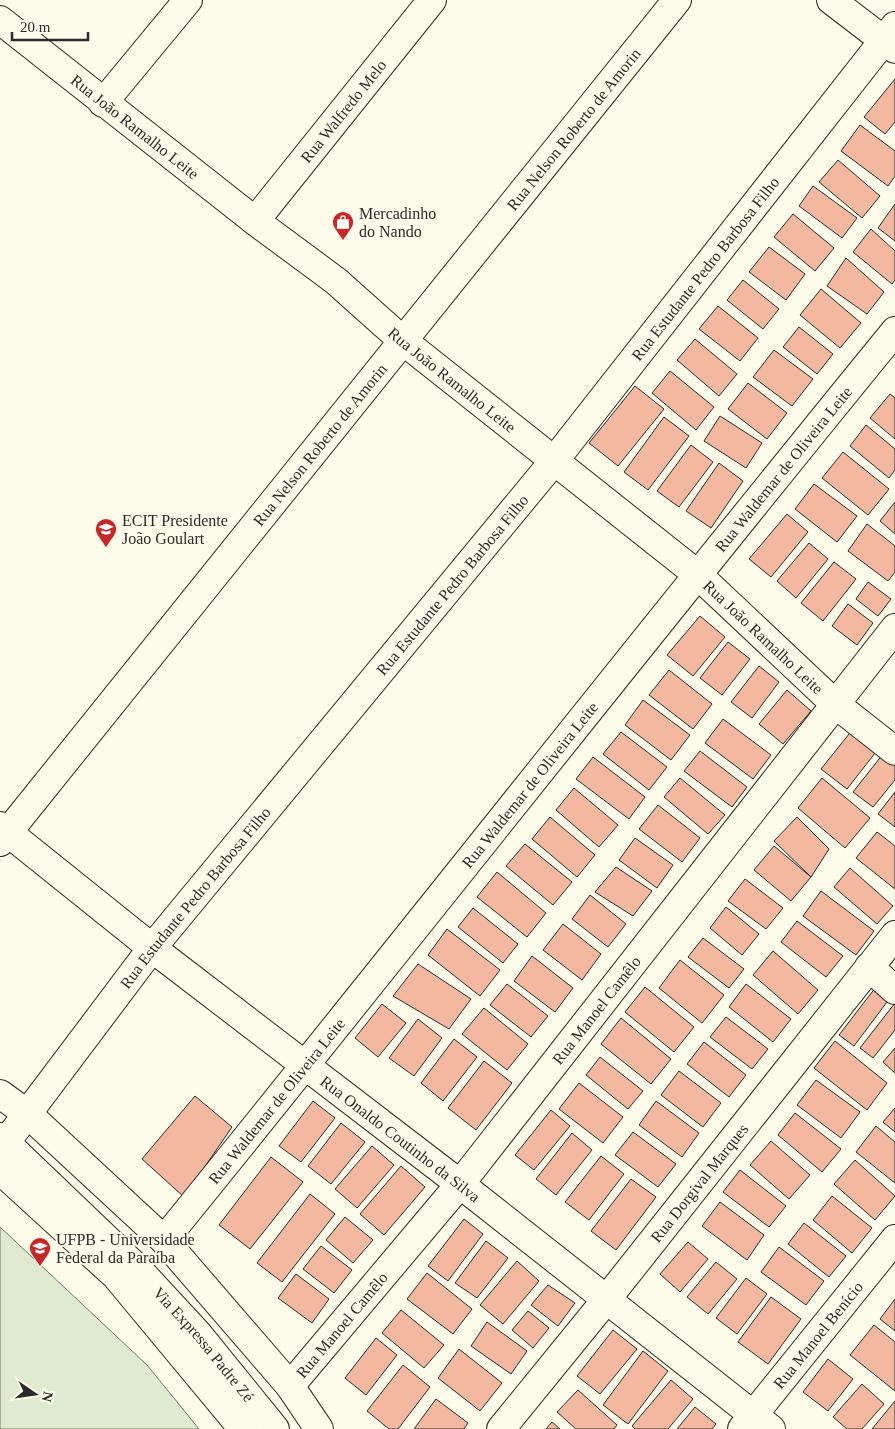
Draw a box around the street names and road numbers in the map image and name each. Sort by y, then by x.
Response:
street label: Rua Nelson Roberto de Amorin [503,45,643,213]
street label: Rua Walfredo Melo [297,56,389,166]
street label: Rua João Ramalho Leite [68,71,202,182]
street label: Rua Estudante Pedro Barbosa Filho [628,173,782,364]
street label: Rua João Ramalho Leite [385,324,519,435]
street label: Rua Nelson Roberto de Amorin [249,360,390,529]
street label: Rua Waldemar de Oliveira Leite [711,383,855,555]
street label: Rua Estudante Pedro Barbosa Filho [373,491,531,678]
street label: Rua João Ramalho Leite [700,576,827,697]
street label: Rua Waldemar de Oliveira Leite [458,698,601,871]
street label: Rua Estudante Pedro Barbosa Filho [116,803,273,992]
street label: Rua Manoel Camêlo [549,953,644,1067]
street label: Rua Waldemar de Oliveira Leite [205,1015,348,1187]
street label: Rua Onaldo Coutinho da Silva [317,1072,484,1205]
street label: Rua Dorgival Marques [647,1120,751,1245]
street label: Rua Manoel Camêlo [292,1269,391,1381]
street label: Rua Manoel Benício [770,1278,866,1392]
street label: Via Expressa Padre Zé [150,1283,258,1405]

